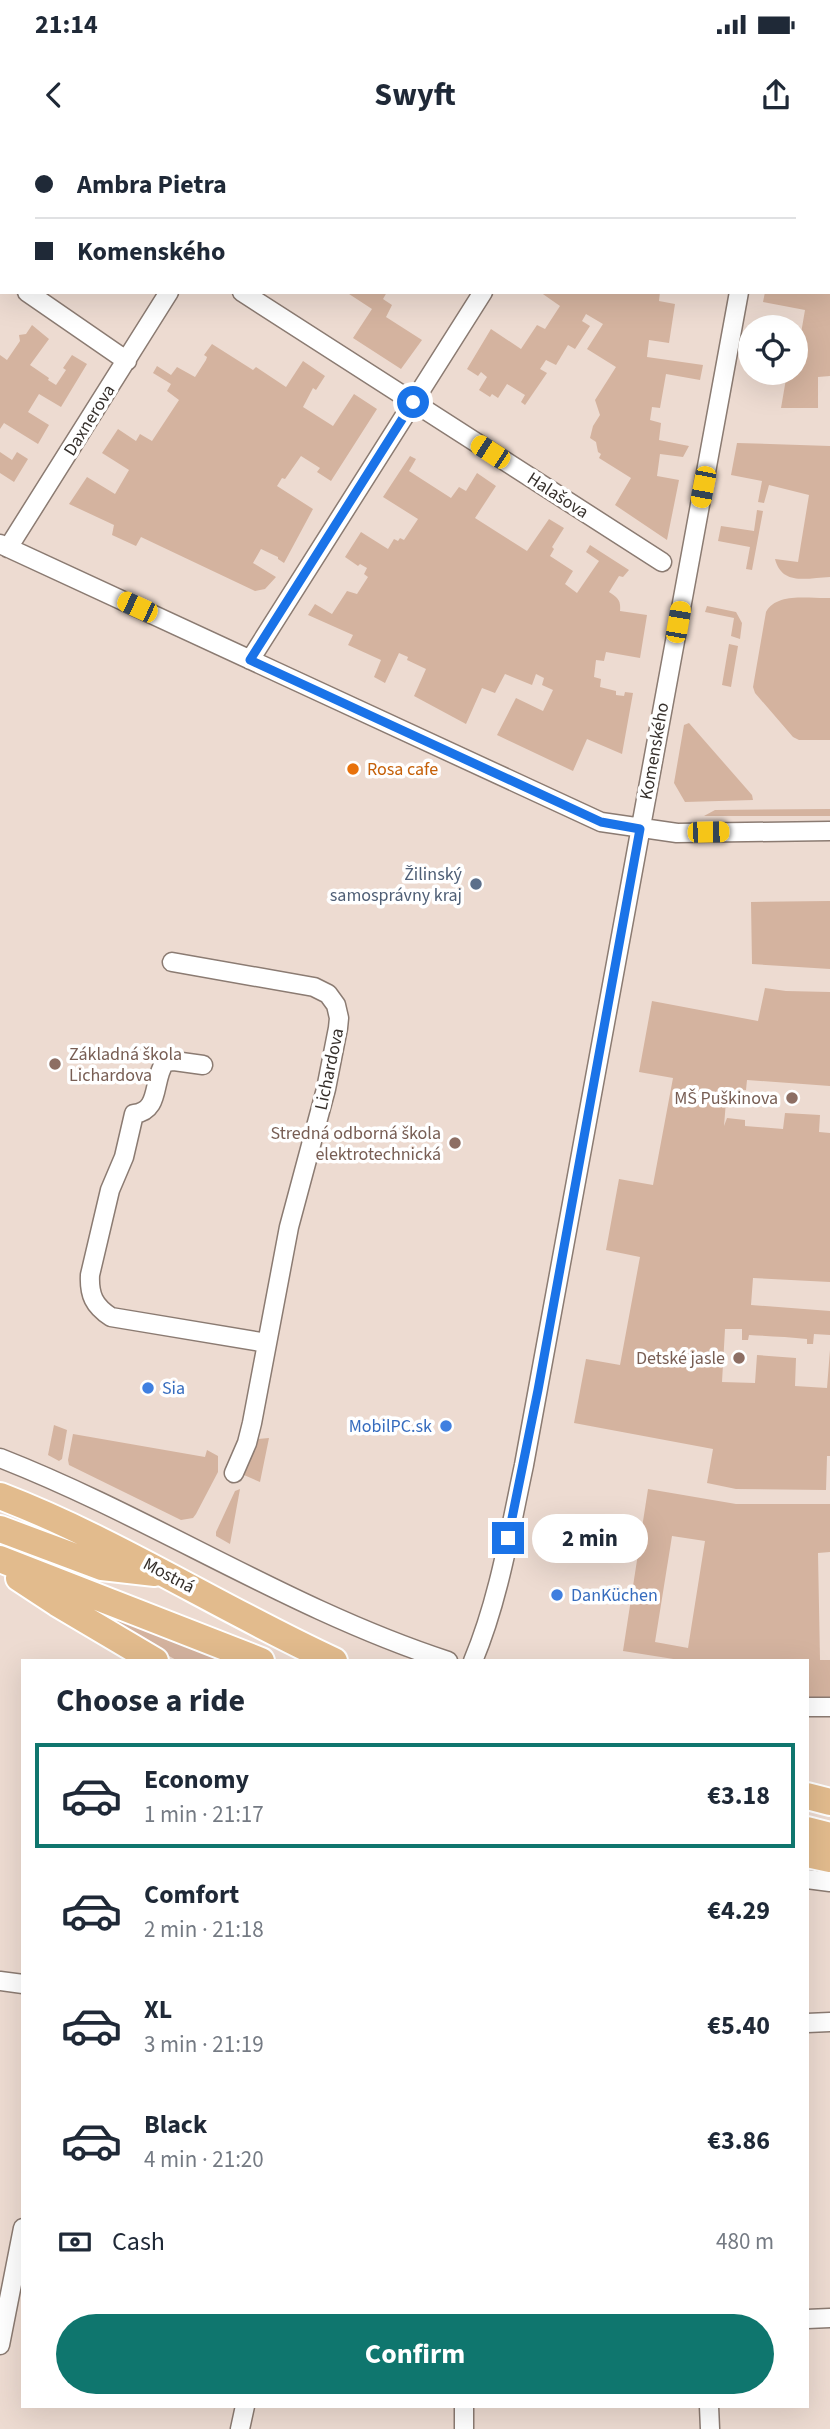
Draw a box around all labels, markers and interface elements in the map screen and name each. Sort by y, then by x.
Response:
text: 21:14 [35,6,98,43]
text: Swyft [374,72,456,118]
icon: back [35,76,73,114]
icon: share [757,76,795,114]
text: Ambra Pietra [77,166,227,203]
text: Komenského [77,233,225,270]
map controls [738,315,808,385]
button: locate [738,315,808,385]
street label: Daxnerova [58,380,121,461]
route start [397,386,429,418]
car [467,432,514,472]
car [689,464,718,510]
street label: Halašova [522,466,593,525]
car [114,589,161,625]
car [665,599,692,645]
street label: Komenského [634,700,675,802]
place label: Rosa cafe [367,757,438,782]
marker: Rosa cafe [345,761,361,777]
car [687,821,730,843]
place label: Žilinský samosprávny kraj [330,862,463,908]
marker: Žilinský samosprávny kraj [468,876,484,892]
street label: Lichardova [309,1026,350,1112]
place label: Základná škola Lichardova [69,1042,182,1088]
marker: Základná škola Lichardova [47,1056,63,1072]
place label: MŠ Puškinova [674,1086,778,1111]
marker: MŠ Puškinova [784,1090,800,1106]
place label: Stredná odborná škola elektrotechnická [270,1121,441,1167]
marker: Stredná odborná škola elektrotechnická [447,1135,463,1151]
place label: Detské jasle [636,1346,725,1371]
marker: Detské jasle [731,1350,747,1366]
place label: Sia [162,1376,185,1401]
marker: Sia [140,1380,156,1396]
place label: MobilPC.sk [349,1414,432,1439]
marker: MobilPC.sk [438,1418,454,1434]
callout: 2 min [532,1514,648,1562]
route end [492,1522,524,1554]
text: 2 min [562,1522,618,1555]
street label: Mostná [139,1551,199,1599]
place label: DanKüchen [571,1583,658,1608]
marker: DanKüchen [549,1587,565,1603]
text: Choose a ride [56,1678,245,1724]
text: Economy [144,1761,249,1798]
icon: car [60,1764,123,1827]
text: €3.18 [707,1777,770,1814]
text: 1 min · 21:17 [144,1798,264,1831]
text: Comfort [144,1876,239,1913]
icon: car [60,1879,123,1942]
text: €4.29 [707,1892,770,1929]
text: 2 min · 21:18 [144,1913,264,1946]
text: XL [144,1991,172,2028]
icon: car [60,1994,123,2057]
text: €5.40 [707,2007,770,2044]
text: 3 min · 21:19 [144,2028,264,2061]
text: Black [144,2106,207,2143]
icon: car [60,2109,123,2172]
text: €3.86 [707,2122,770,2159]
text: 4 min · 21:20 [144,2143,264,2176]
icon: cash [56,2223,94,2261]
text: Cash [112,2223,165,2260]
text: 480 m [716,2225,774,2258]
button: Confirm [56,2314,774,2394]

